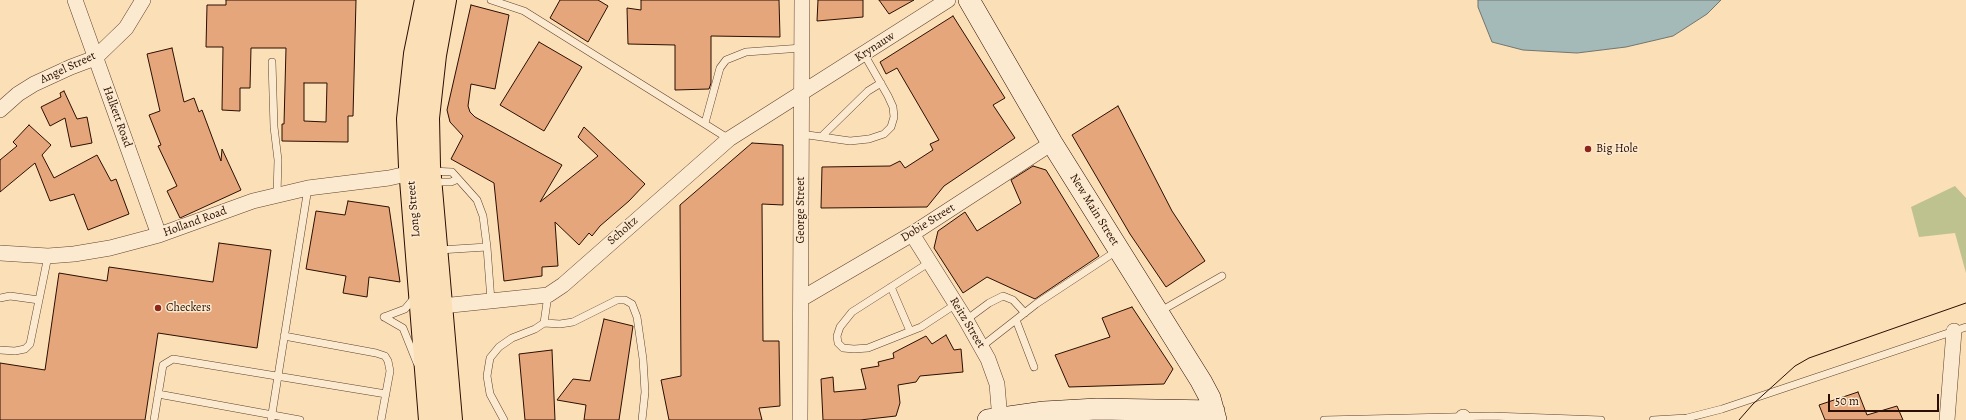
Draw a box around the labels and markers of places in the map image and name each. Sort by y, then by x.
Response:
place label: Big Hole [1596,142,1638,156]
marker: Big Hole [1583,144,1593,154]
place label: Checkers [166,301,211,315]
marker: Checkers [153,303,163,313]

